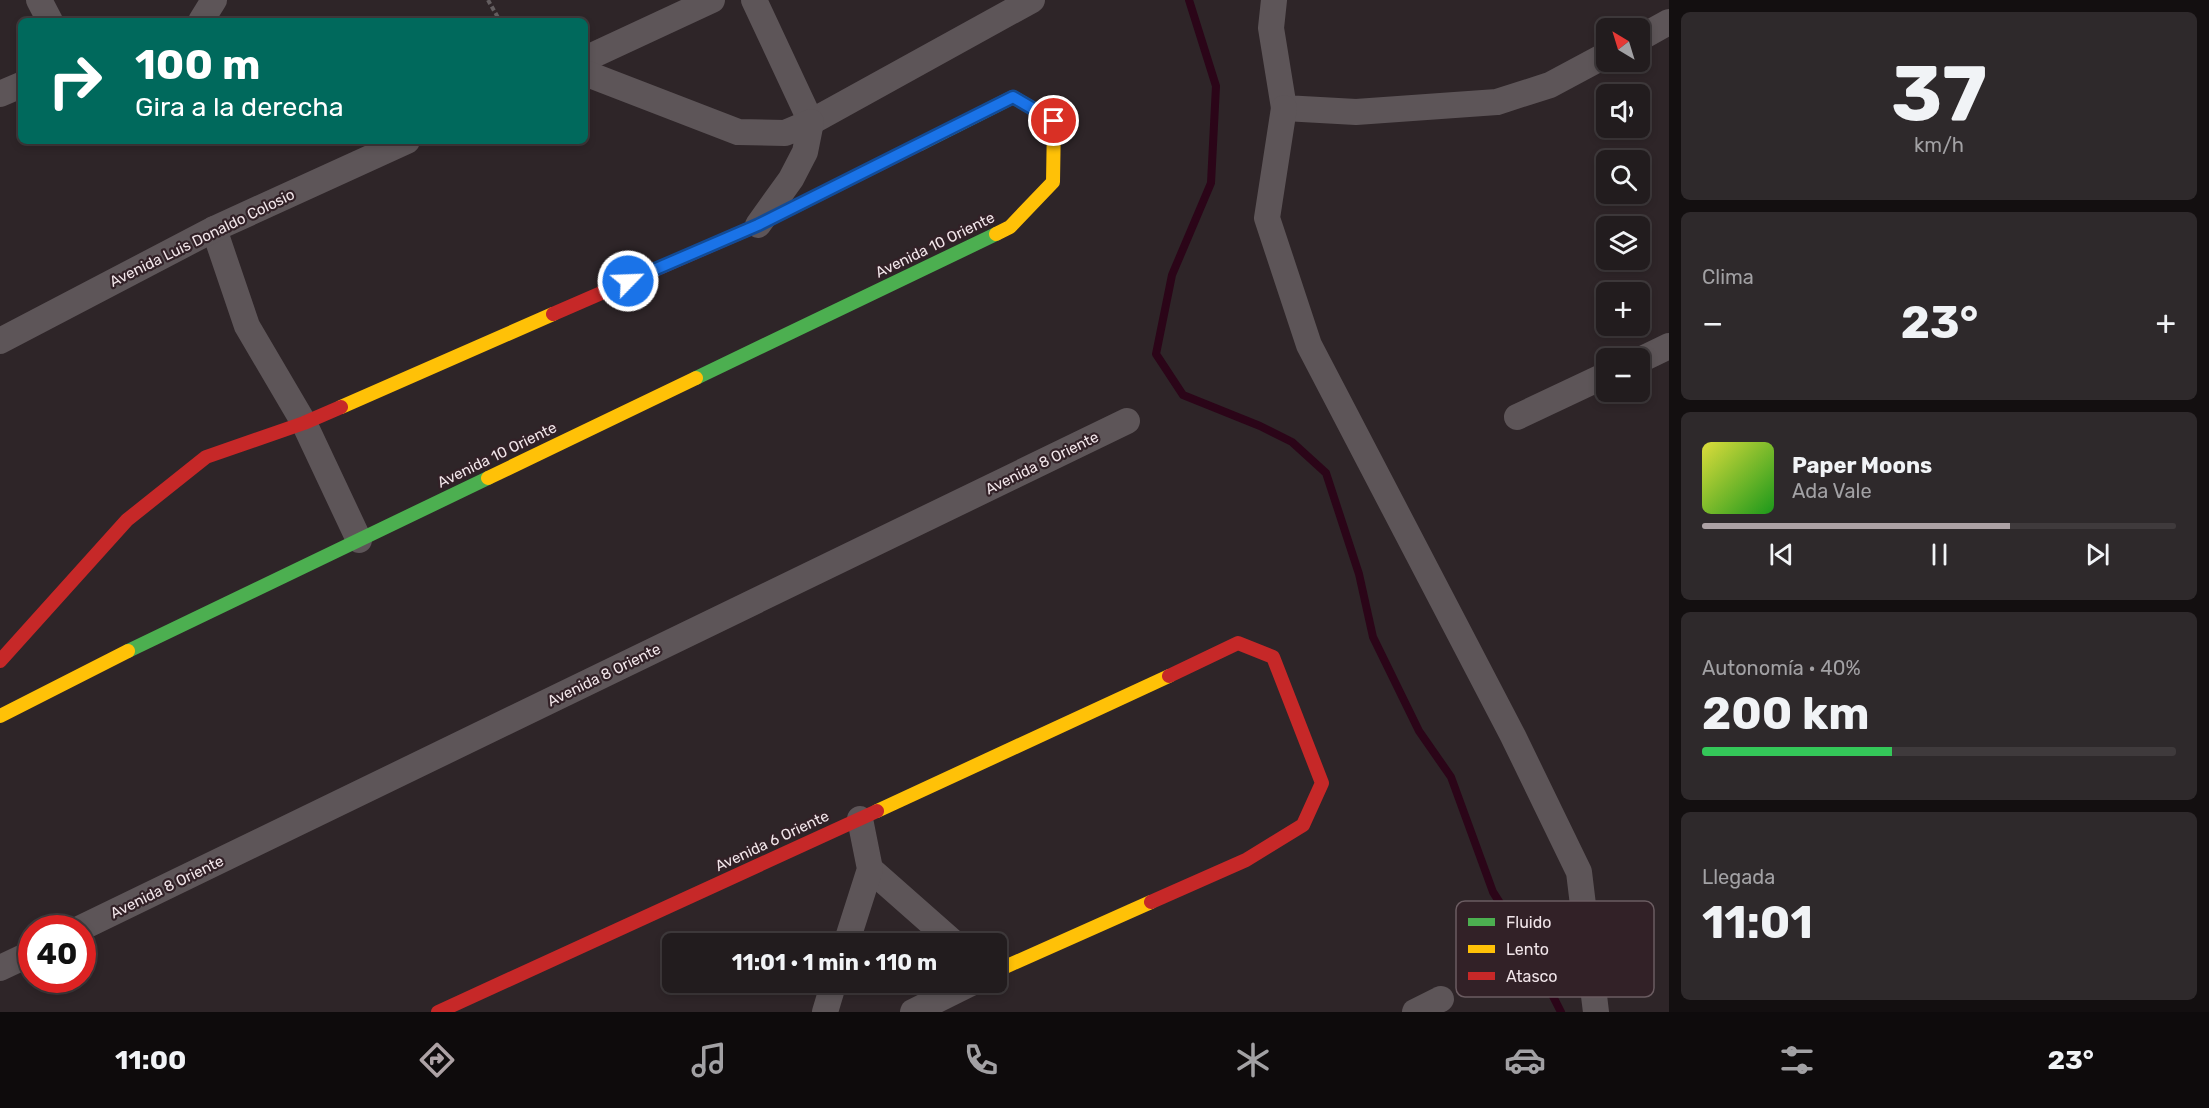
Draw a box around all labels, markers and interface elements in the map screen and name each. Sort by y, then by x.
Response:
north arrow [1596,18,1650,72]
map controls [1596,18,1650,402]
text: 100 m [135,40,260,90]
icon: right [36,42,114,120]
text: 37 [1891,47,1987,140]
button: sound [1596,84,1650,138]
text: Gira a la derecha [135,91,344,123]
pin [1028,95,1079,146]
icon: arrive [1037,104,1070,137]
text: km/h [1914,133,1964,157]
button: search [1596,150,1650,204]
street label: Avenida Luis Donaldo Colosio [106,185,298,291]
street label: Avenida 10 Oriente [872,208,998,282]
button: layers [1596,216,1650,270]
position arrow [596,249,660,313]
text: Clima [1702,265,1754,289]
button: + [1596,282,1650,336]
text: 23° [1901,296,1978,349]
text: − [1702,303,1723,342]
text: + [2155,303,2176,342]
button: − [1596,348,1650,402]
street label: Avenida 10 Oriente [434,418,560,492]
street label: Avenida 8 Oriente [982,428,1102,498]
text: Paper Moons [1792,452,1932,479]
text: Ada Vale [1792,479,1872,503]
icon: previous [1765,538,1798,571]
icon: pause [1923,538,1956,571]
icon: next [2081,538,2114,571]
street label: Avenida 8 Oriente [544,640,664,710]
text: Autonomía · 40% [1702,656,1861,680]
text: 200 km [1702,687,1870,740]
street label: Avenida 6 Oriente [712,807,832,875]
street label: Avenida 8 Oriente [107,852,227,922]
text: Llegada [1702,865,1775,889]
text: 11:01 [1702,896,1813,949]
legend [1456,901,1654,997]
text: Fluido [1506,913,1551,932]
speed limit sign: 40 [18,915,96,993]
text: Lento [1506,940,1549,959]
text: 11:01 · 1 min · 110 m [732,949,937,976]
text: Atasco [1506,967,1558,986]
icon: directions [416,1039,458,1081]
icon: music [688,1039,730,1081]
icon: phone [960,1039,1002,1081]
icon: climate [1232,1039,1274,1081]
icon: car [1504,1039,1546,1081]
icon: filters [1776,1039,1818,1081]
text: 11:00 [115,1044,186,1076]
text: 23° [2048,1044,2094,1076]

